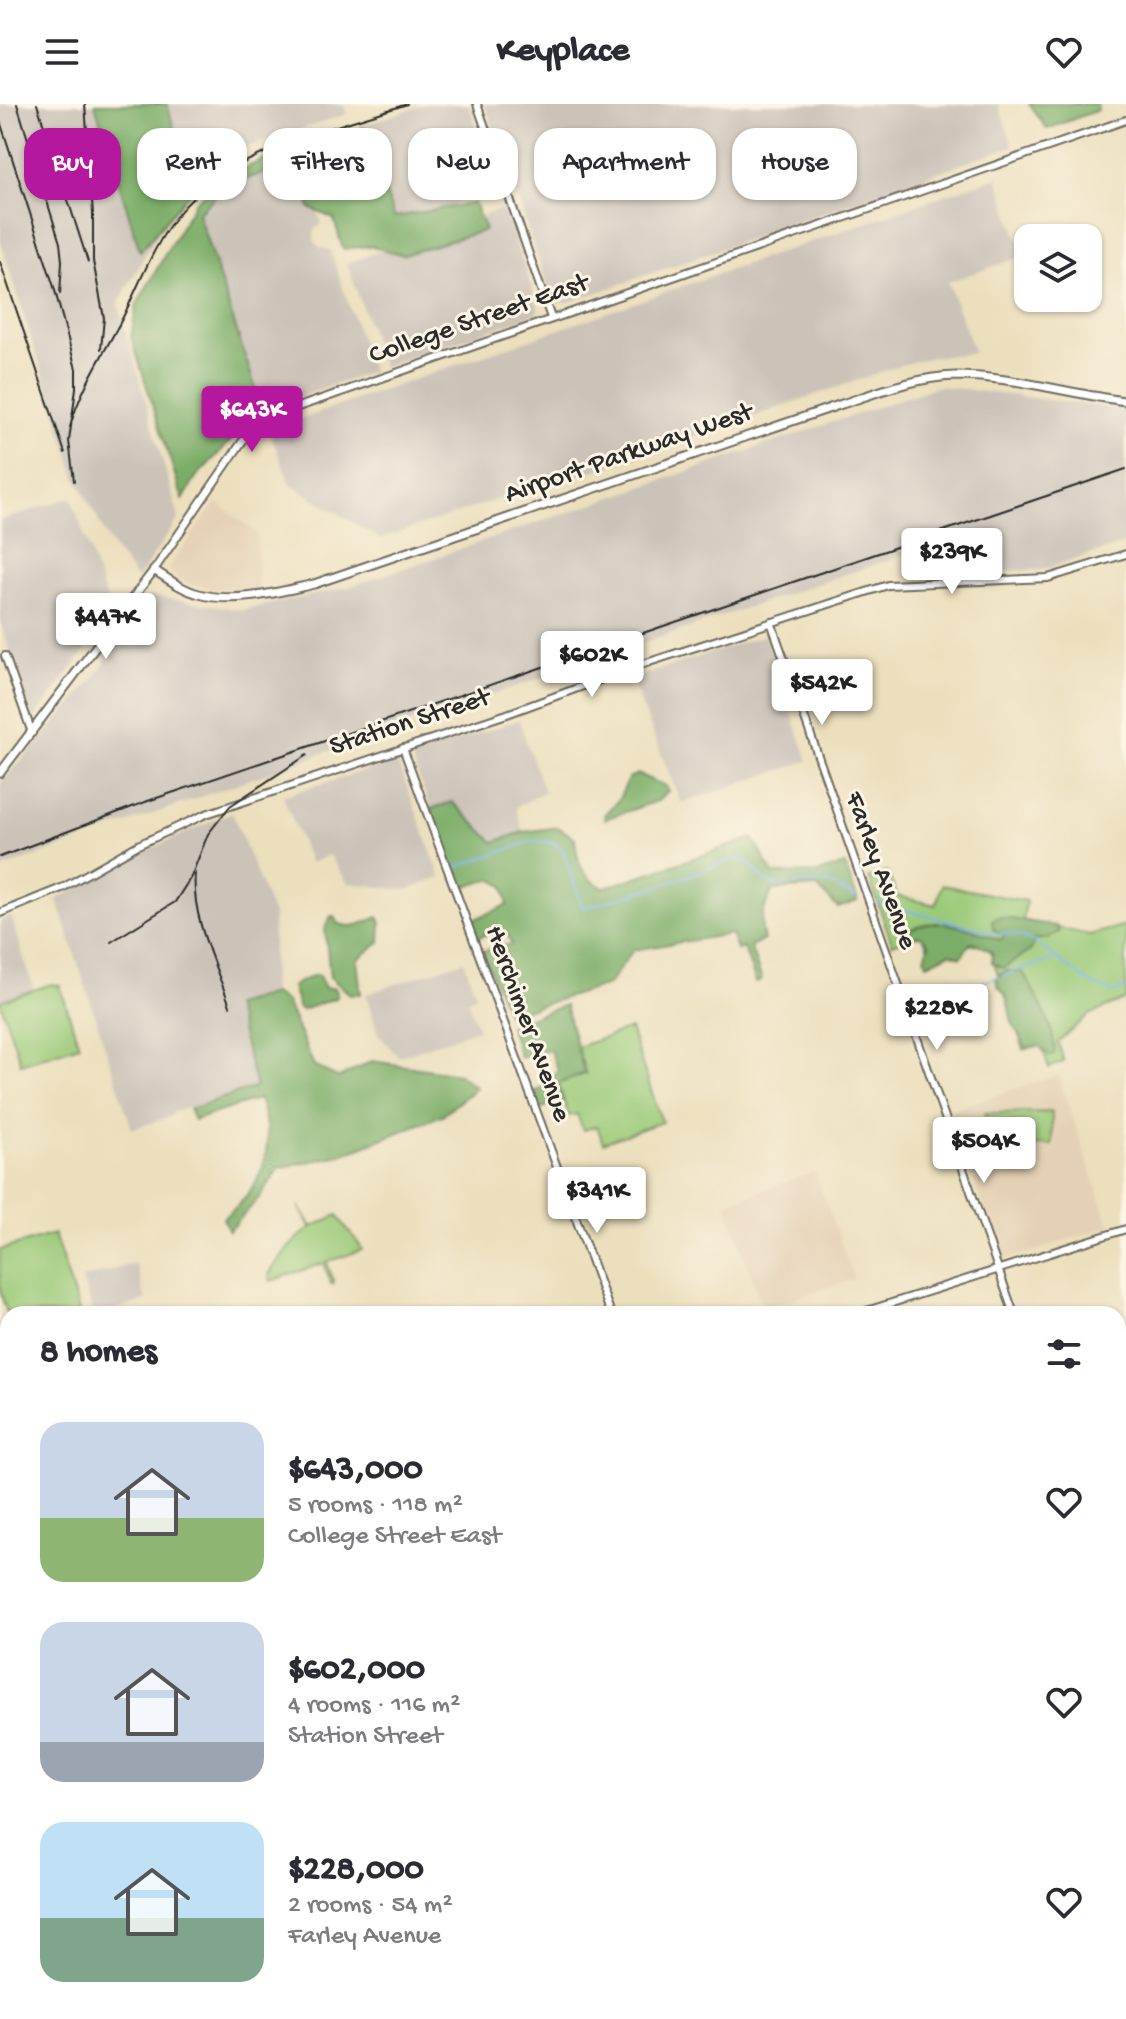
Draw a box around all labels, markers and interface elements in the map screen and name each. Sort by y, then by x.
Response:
icon: menu [40,30,84,74]
icon: heart [1042,30,1086,74]
text: Keyplace [497,31,629,74]
chip: Buy [24,128,121,200]
chip: Rent [137,128,247,200]
chip: Filters [263,128,392,200]
chip: New [408,128,518,200]
chip: Apartment [534,128,716,200]
chip: House [732,128,857,200]
map controls [1014,224,1102,312]
button: layers [1014,224,1102,312]
street label: College Street East [365,266,595,373]
pin: $643K [196,386,308,454]
street label: Airport Parkway West [501,395,760,512]
text: $643K [220,396,284,427]
pin: $239K [896,528,1008,596]
text: $239K [919,538,985,569]
pin: $447K [50,593,162,661]
text: $447K [74,603,138,634]
pin: $602K [536,631,648,699]
text: $602K [559,641,625,672]
pin: $542K [766,659,878,727]
text: $542K [790,669,854,700]
street label: Station Street [326,681,497,764]
street label: Farley Avenue [836,787,924,955]
street label: Herchimer Avenue [476,922,578,1127]
pin: $228K [881,984,993,1052]
text: $228K [904,994,970,1025]
pin: $504K [928,1117,1040,1185]
text: $504K [951,1127,1017,1158]
pin: $341K [541,1167,653,1235]
text: $341K [566,1177,628,1208]
icon: filters [1042,1332,1086,1376]
text: 8 homes [40,1334,157,1374]
text: $643,000 [288,1451,423,1491]
icon: home [104,1454,200,1550]
icon: heart [1042,1480,1086,1524]
text: 5 rooms · 118 m² [288,1491,463,1522]
text: College Street East [288,1522,501,1553]
text: $602,000 [288,1651,425,1691]
icon: home [104,1654,200,1750]
icon: heart [1042,1680,1086,1724]
text: 4 rooms · 116 m² [288,1691,460,1722]
text: Station Street [288,1722,443,1753]
text: $228,000 [288,1851,424,1891]
icon: home [104,1854,200,1950]
icon: heart [1042,1880,1086,1924]
text: 2 rooms · 54 m² [288,1891,453,1922]
text: Farley Avenue [288,1922,441,1953]

